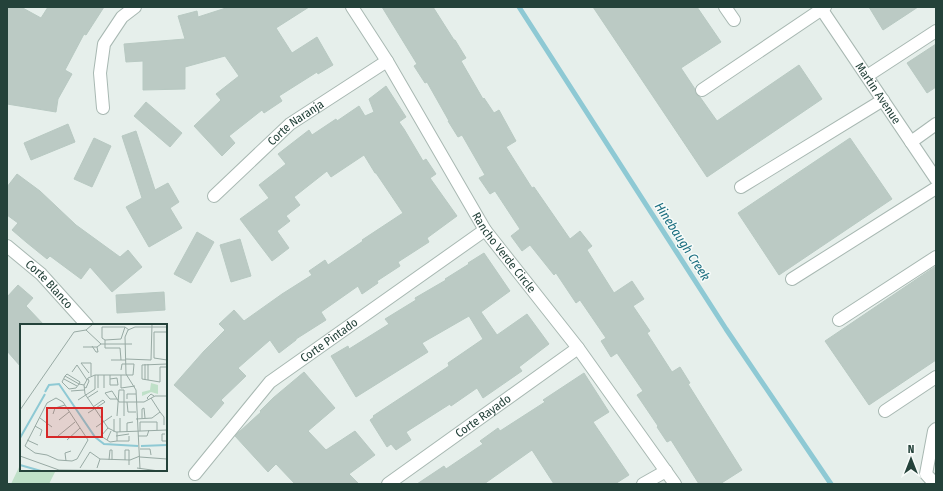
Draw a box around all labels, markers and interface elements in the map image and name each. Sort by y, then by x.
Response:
street label: Martin Avenue [853,60,904,127]
street label: Corte Naranja [265,97,326,148]
water label: Hinebaugh Creek [652,199,714,284]
street label: Rancho Verde Circle [469,210,539,296]
street label: Corte Blanco [23,257,76,311]
street label: Corte Pintado [298,315,360,365]
inset map [20,324,167,471]
street label: Corte Rayado [453,391,514,440]
north arrow [891,439,931,479]
text: N [908,443,914,456]

